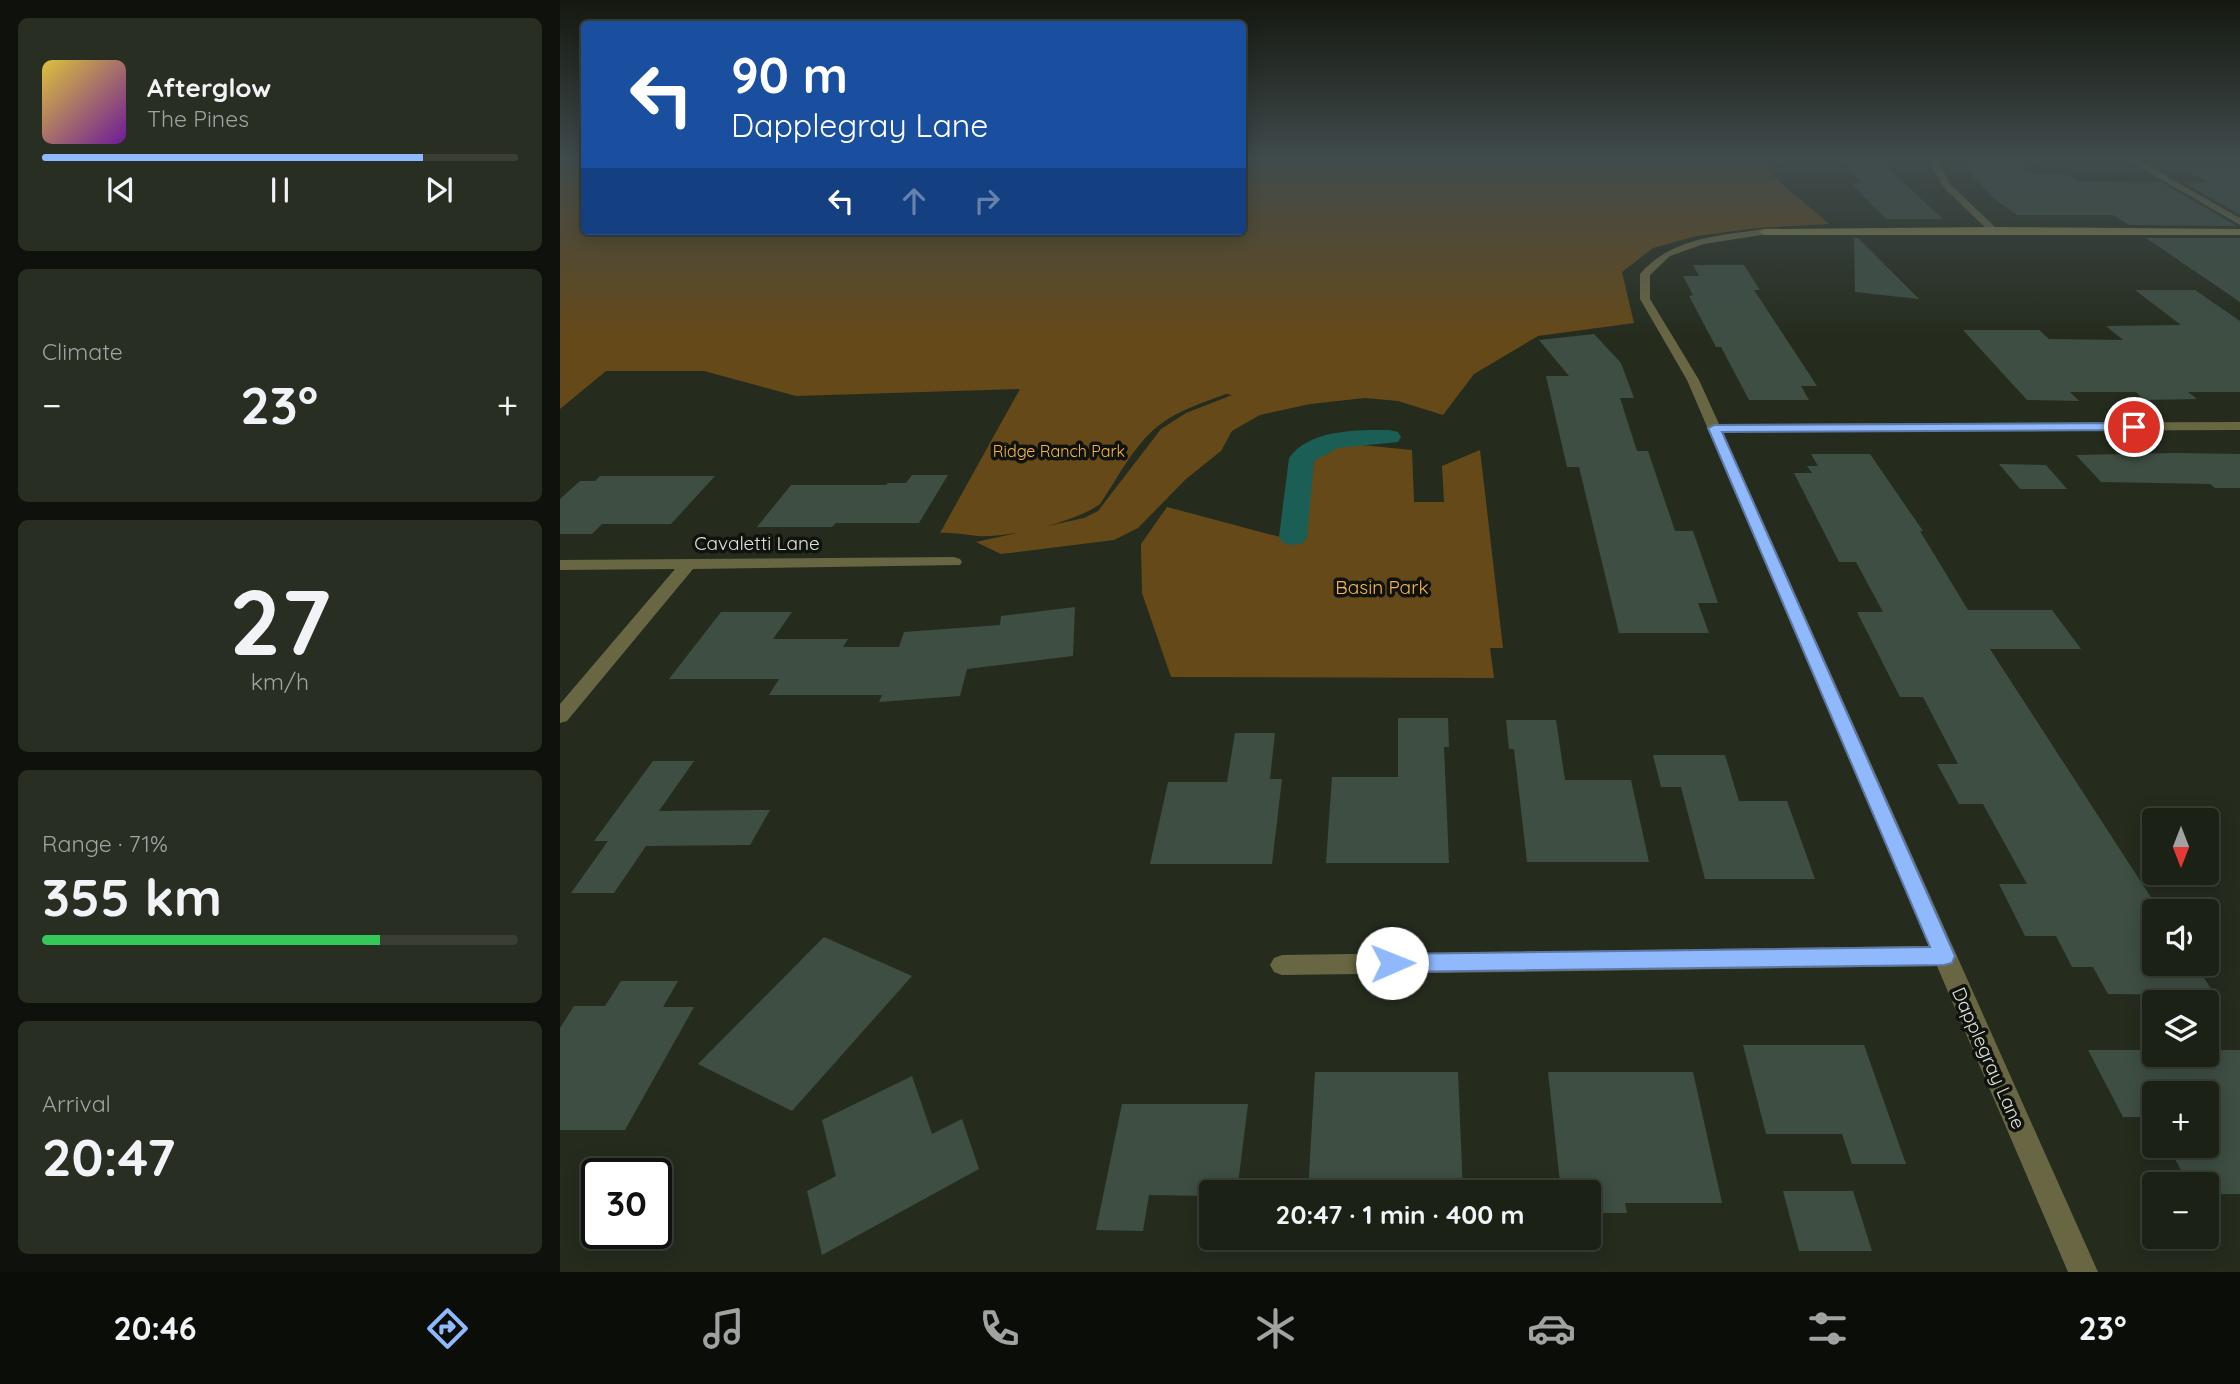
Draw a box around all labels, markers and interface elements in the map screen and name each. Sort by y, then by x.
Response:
text: 90 m [731,44,848,105]
icon: left [616,49,707,140]
text: Afterglow [147,71,271,104]
text: The Pines [147,104,249,133]
text: Dapplegray Lane [731,105,988,145]
icon: previous [102,171,140,209]
icon: pause [261,171,299,209]
icon: next [420,171,458,209]
icon: left [822,182,860,220]
icon: ahead [895,182,933,220]
icon: right [968,182,1006,220]
text: Climate [42,337,123,366]
text: 23° [240,372,318,437]
text: − [42,381,62,429]
text: + [497,381,518,429]
pin [2104,397,2164,457]
icon: arrive [2115,408,2153,446]
park label: Ridge Ranch Park [993,441,1125,461]
street label: Cavaletti Lane [694,531,820,555]
text: 27 [229,564,331,678]
park label: Basin Park [1335,575,1429,599]
text: km/h [251,667,309,696]
north arrow [2142,808,2219,886]
map controls [2142,808,2219,1249]
text: Range · 71% [42,829,168,858]
text: 355 km [42,864,222,929]
button: sound [2142,899,2219,976]
position arrow [1355,926,1429,1000]
street label: Dapplegray Lane [1947,983,2031,1133]
button: layers [2142,990,2219,1067]
button: + [2142,1081,2219,1158]
text: Arrival [42,1089,111,1118]
text: 20:47 [42,1124,175,1189]
speed limit sign: 30 [581,1158,672,1249]
button: − [2142,1172,2219,1249]
text: 20:47 · 1 min · 400 m [1276,1198,1524,1231]
icon: directions [423,1304,472,1353]
icon: music [699,1304,748,1353]
icon: phone [975,1304,1024,1353]
icon: climate [1251,1304,1300,1353]
icon: car [1527,1304,1576,1353]
icon: filters [1803,1304,1852,1353]
text: 20:46 [113,1308,197,1348]
text: 23° [2079,1308,2127,1348]

